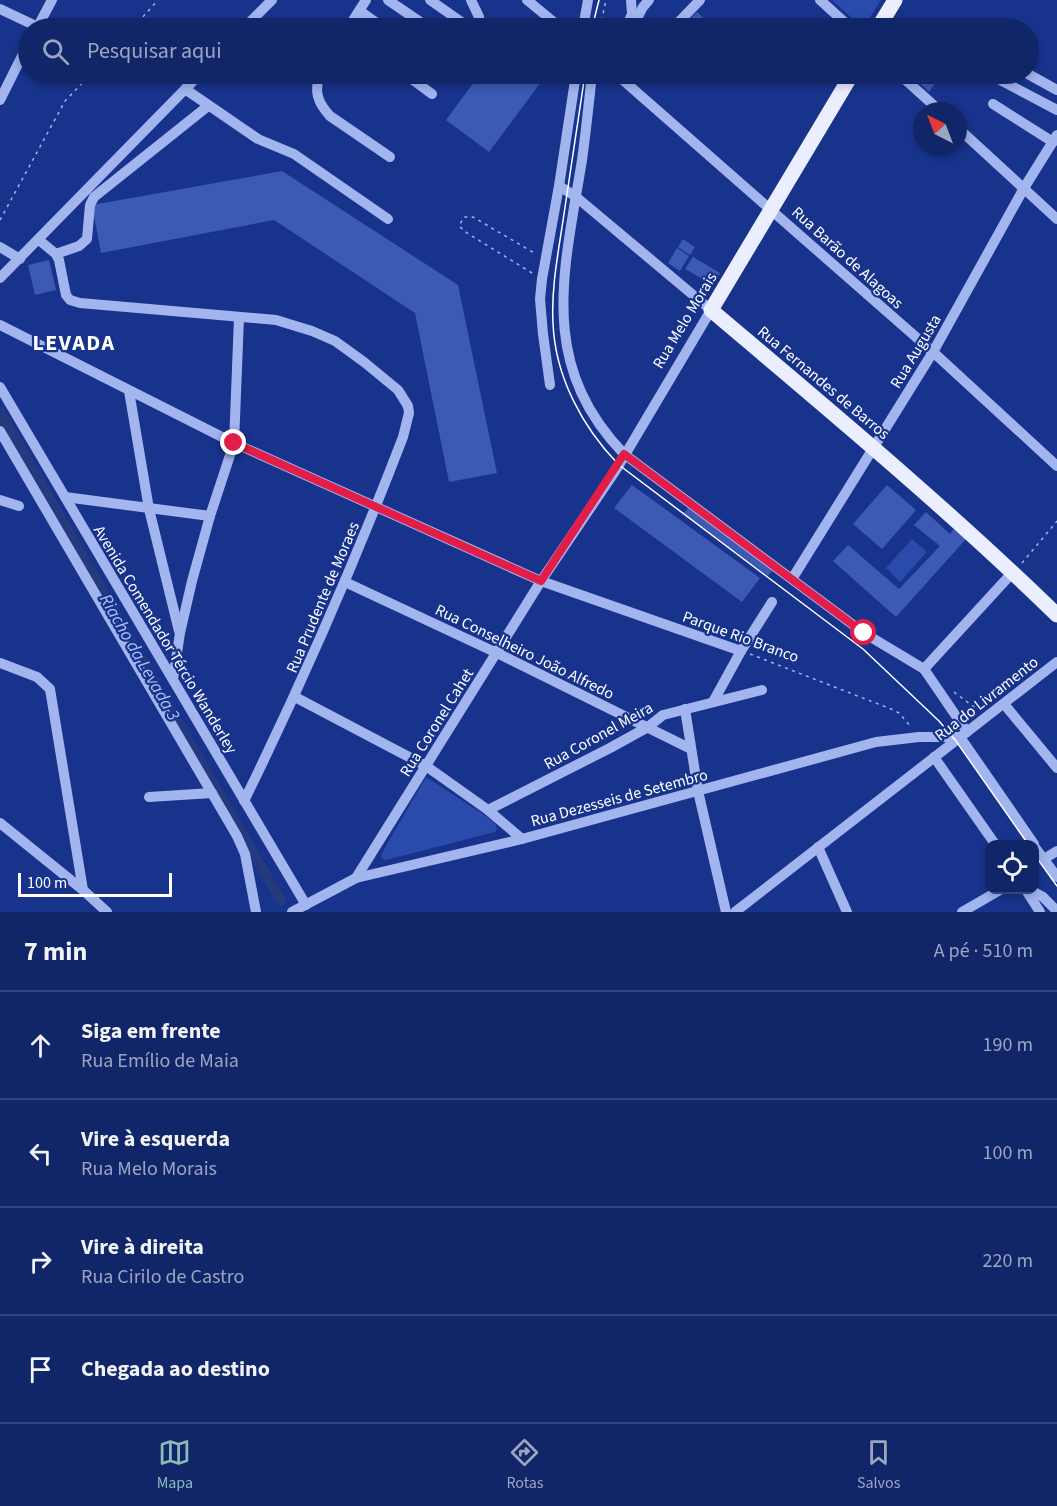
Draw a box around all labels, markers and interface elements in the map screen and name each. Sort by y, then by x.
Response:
search box [18,18,1039,84]
icon: search [39,35,72,68]
text: Pesquisar aqui [87,35,222,67]
north arrow [913,102,967,156]
street label: Rua Barão de Alagoas [787,202,908,314]
street label: Rua Melo Morais [647,268,722,373]
street label: Rua Augusta [885,310,947,393]
street label: Rua Fernandes de Barros [753,321,894,445]
district label: LEVADA [32,327,116,359]
route end [220,429,246,455]
street label: Rua Prudente de Moraes [281,518,365,676]
street label: Avenida Comendador Tércio Wanderley [88,521,243,758]
water label: Riacho da Levada 3 [93,589,186,726]
street label: Rua Conselheiro João Alfredo [431,599,618,705]
street label: Parque Rio Branco [679,606,802,668]
route start [850,619,876,645]
street label: Rua do Livramento [930,651,1043,746]
street label: Rua Coronel Cahet [395,664,479,781]
street label: Rua Coronel Meira [540,697,657,775]
street label: Rua Dezesseis de Setembro [528,764,710,832]
map controls [985,840,1039,894]
button: locate [985,840,1039,894]
scale bar [18,870,172,898]
text: 100 m [27,872,67,894]
text: 7 min [24,933,87,970]
text: A pé · 510 m [934,937,1033,965]
text: Siga em frente [81,1015,221,1047]
icon: ahead [24,1029,57,1062]
text: 190 m [983,1031,1033,1059]
text: Rua Emílio de Maia [81,1047,239,1075]
text: Vire à esquerda [81,1123,230,1155]
icon: left [24,1137,57,1170]
text: 100 m [983,1139,1033,1167]
text: Rua Melo Morais [81,1155,217,1183]
text: Vire à direita [81,1231,204,1263]
icon: right [24,1245,57,1278]
text: 220 m [983,1247,1033,1275]
text: Rua Cirilo de Castro [81,1263,244,1291]
icon: arrive [24,1353,57,1386]
text: Chegada ao destino [81,1353,270,1385]
tab: Mapa [157,1436,193,1494]
tab: Rotas [506,1436,544,1494]
tab: Salvos [857,1436,900,1494]

